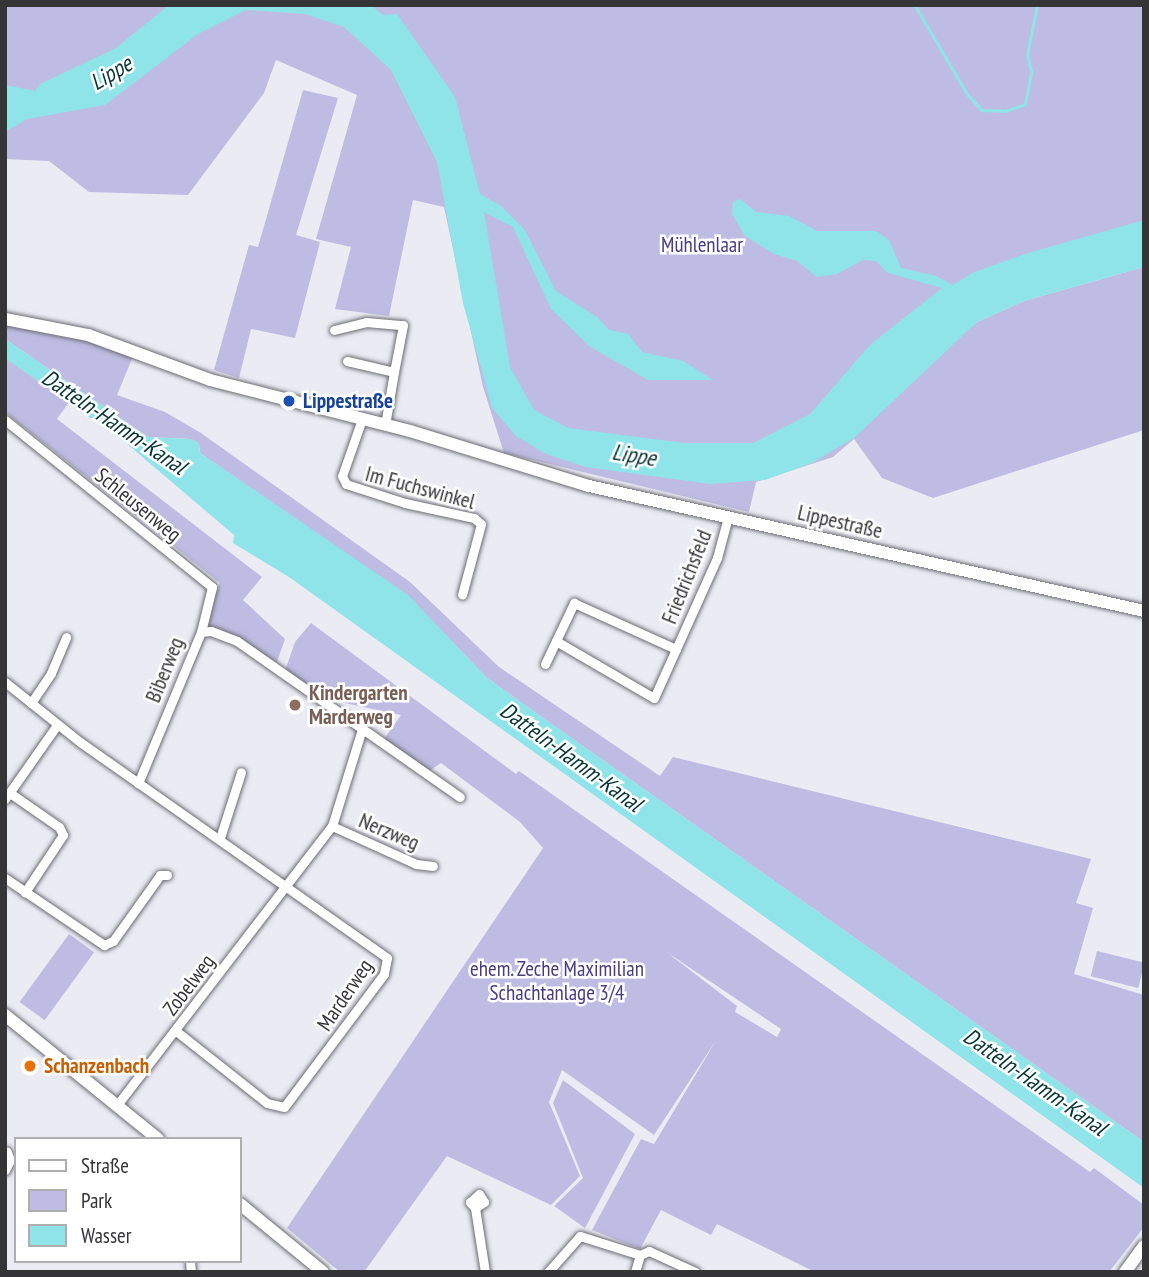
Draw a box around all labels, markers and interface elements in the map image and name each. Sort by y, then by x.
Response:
water label: Lippe [85,50,137,96]
park label: Mühlenlaar [661,232,743,258]
water label: Datteln-Hamm-Kanal [37,364,191,480]
place label: Lippestraße [303,388,393,414]
marker: Lippestraße [281,393,297,409]
water label: Lippe [610,438,658,472]
street label: Im Fuchswinkel [363,461,477,515]
street label: Schleusenweg [90,463,186,547]
street label: Lippestraße [795,500,885,544]
street label: Friedrichsfeld [657,526,717,628]
street label: Biberweg [141,634,189,706]
place label: Kindergarten Marderweg [309,680,408,730]
water label: Datteln-Hamm-Kanal [495,696,647,818]
marker: Kindergarten Marderweg [287,697,303,713]
street label: Nerzweg [355,808,423,856]
street label: Zobelweg [158,949,220,1021]
street label: Marderweg [312,954,378,1036]
park label: ehem. Zeche Maximilian Schachtanlage 3/4 [469,956,645,1006]
water label: Datteln-Hamm-Kanal [958,1022,1112,1142]
place label: Schanzenbach [44,1053,149,1079]
marker: Schanzenbach [22,1058,38,1074]
legend [14,1137,242,1263]
text: Straße [81,1152,129,1179]
text: Park [81,1187,112,1214]
text: Wasser [81,1222,131,1249]

